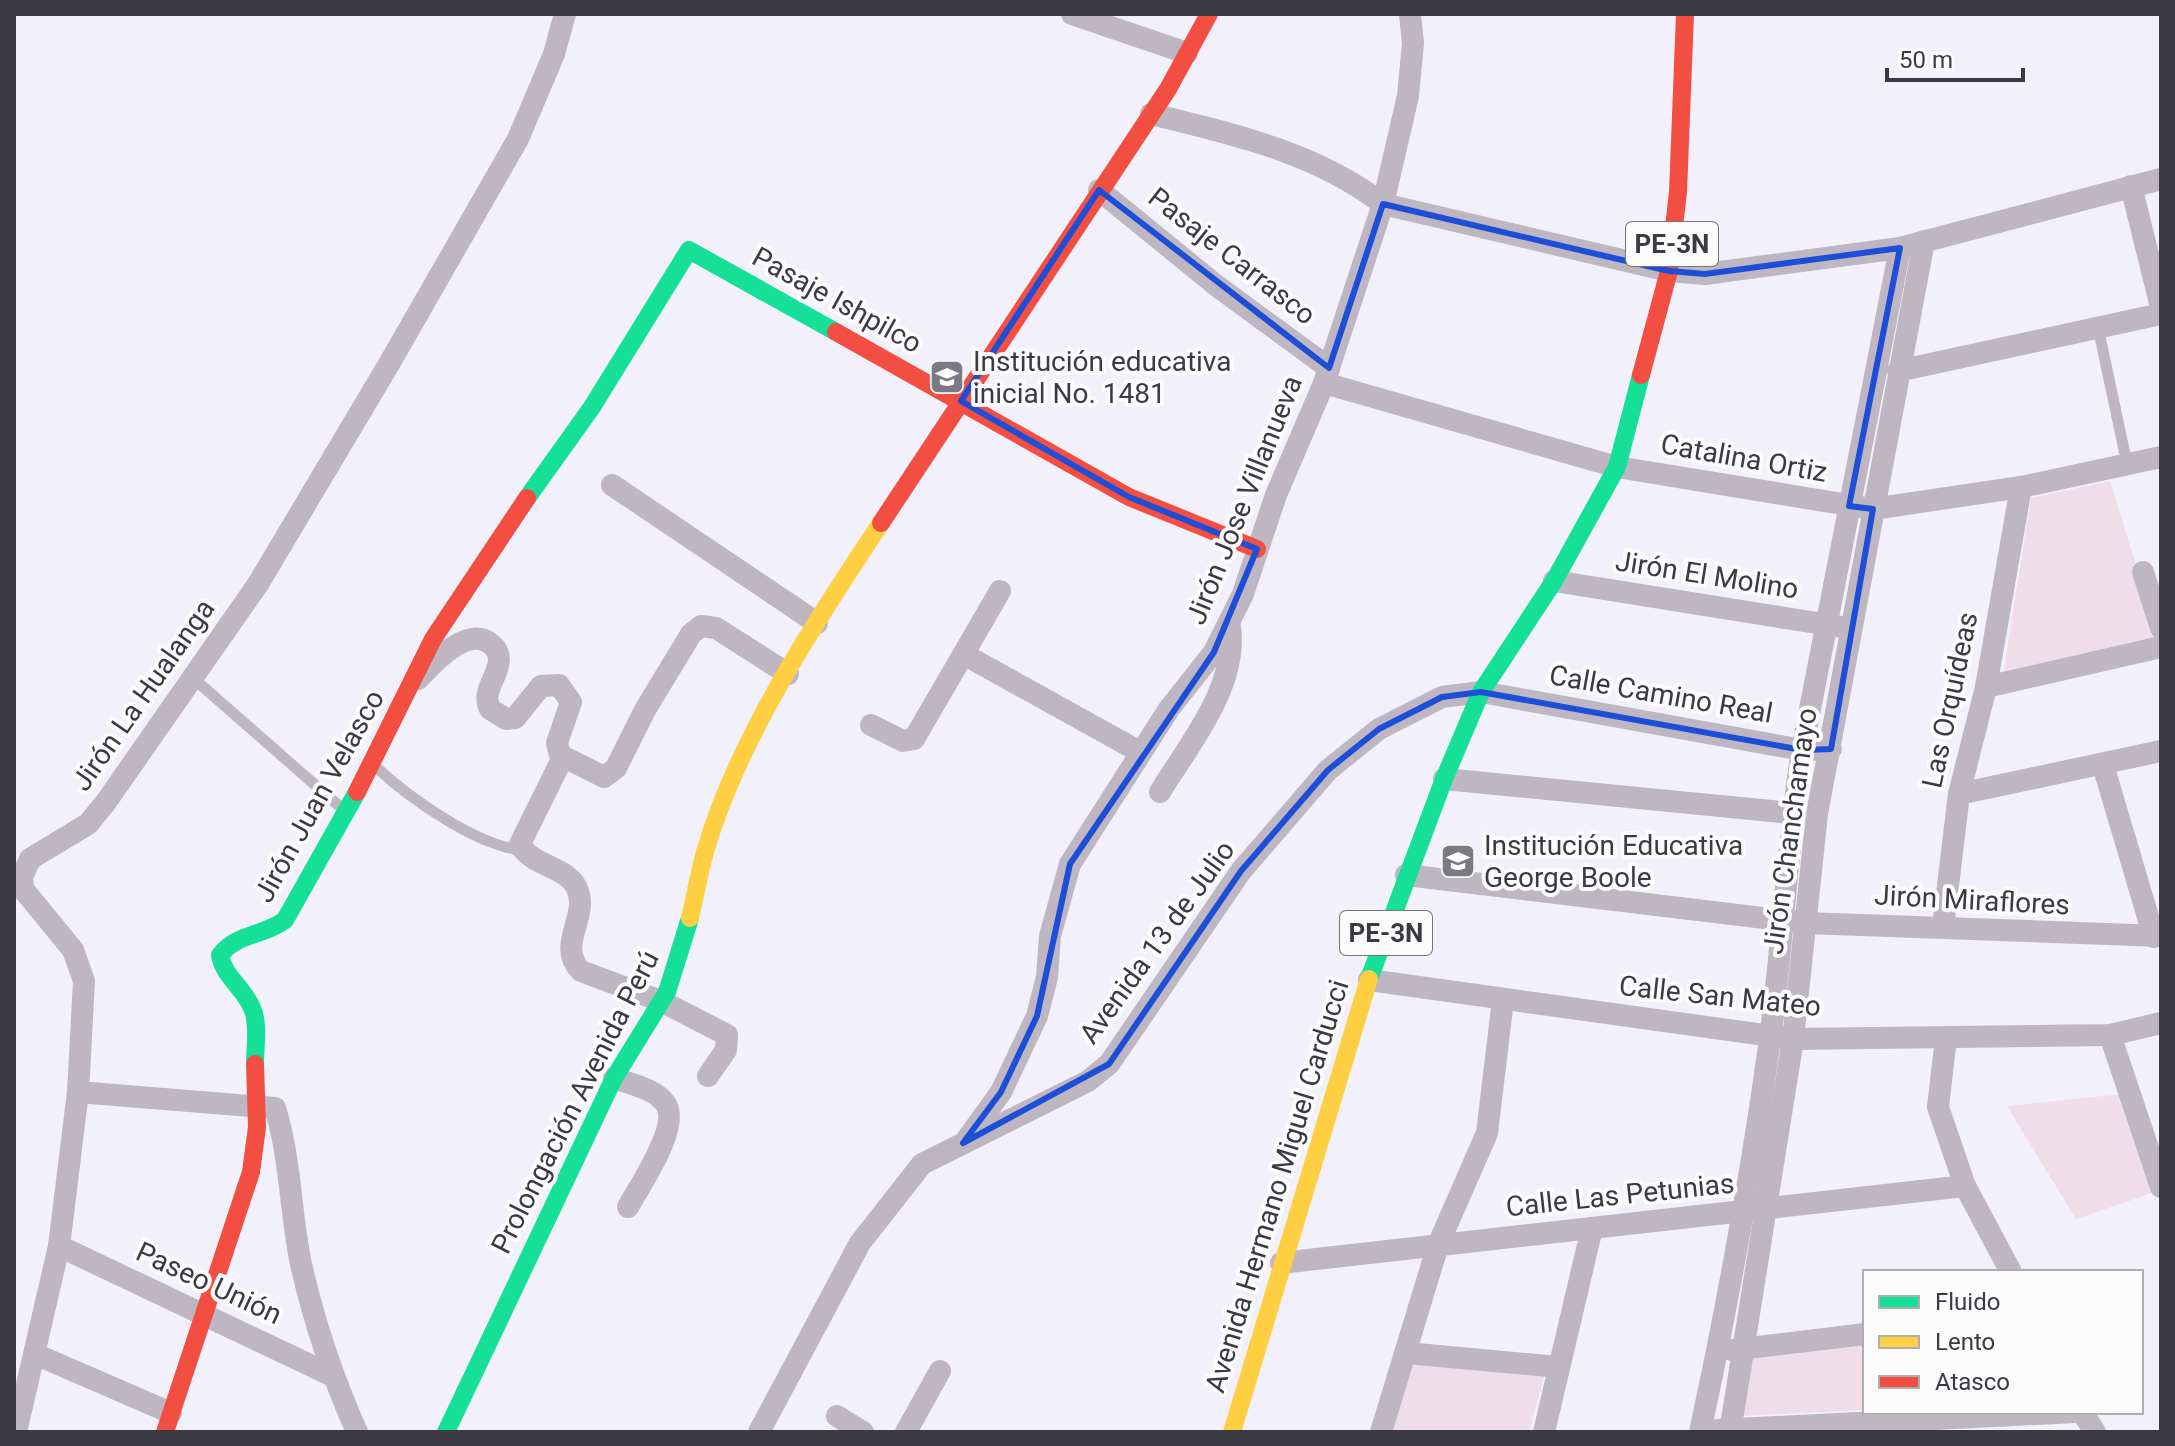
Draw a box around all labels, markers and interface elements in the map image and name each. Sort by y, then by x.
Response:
scale bar [1887,32,2023,82]
text: 50 m [1899,46,1953,74]
street label: Pasaje Carrasco [1142,180,1322,332]
road number: PE-3N [1626,222,1718,266]
street label: Pasaje Ishpilco [747,240,927,360]
place label: Institución educativa inicial No. 1481 [973,345,1231,410]
school or university icon: Institución educativa inicial No. 1481 [928,358,966,396]
street label: Jirón Jose Villanueva [1179,371,1309,629]
street label: Catalina Ortiz [1658,427,1830,489]
street label: Jirón El Molino [1613,544,1801,606]
street label: Jirón La Hualanga [65,593,221,797]
street label: Las Orquídeas [1915,609,1985,791]
street label: Calle Camino Real [1547,658,1775,730]
street label: Jirón Juan Velasco [247,684,391,908]
street label: Jirón Chanchamayo [1756,706,1824,956]
place label: Institución Educativa George Boole [1484,829,1743,894]
street label: Avenida 13 de Julio [1072,834,1242,1050]
school or university icon: Institución Educativa George Boole [1439,842,1477,880]
street label: Jirón Miraflores [1873,878,2071,922]
road number: PE-3N [1340,911,1432,955]
street label: Prolongación Avenida Perú [484,945,666,1259]
street label: Calle San Mateo [1617,969,1823,1023]
street label: Avenida Hermano Miguel Carducci [1198,976,1356,1396]
street label: Calle Las Petunias [1504,1167,1736,1223]
street label: Paseo Unión [131,1235,287,1331]
legend [1863,1270,2143,1414]
text: Fluido [1935,1288,2000,1316]
text: Lento [1935,1328,1995,1356]
text: Atasco [1935,1368,2010,1396]

